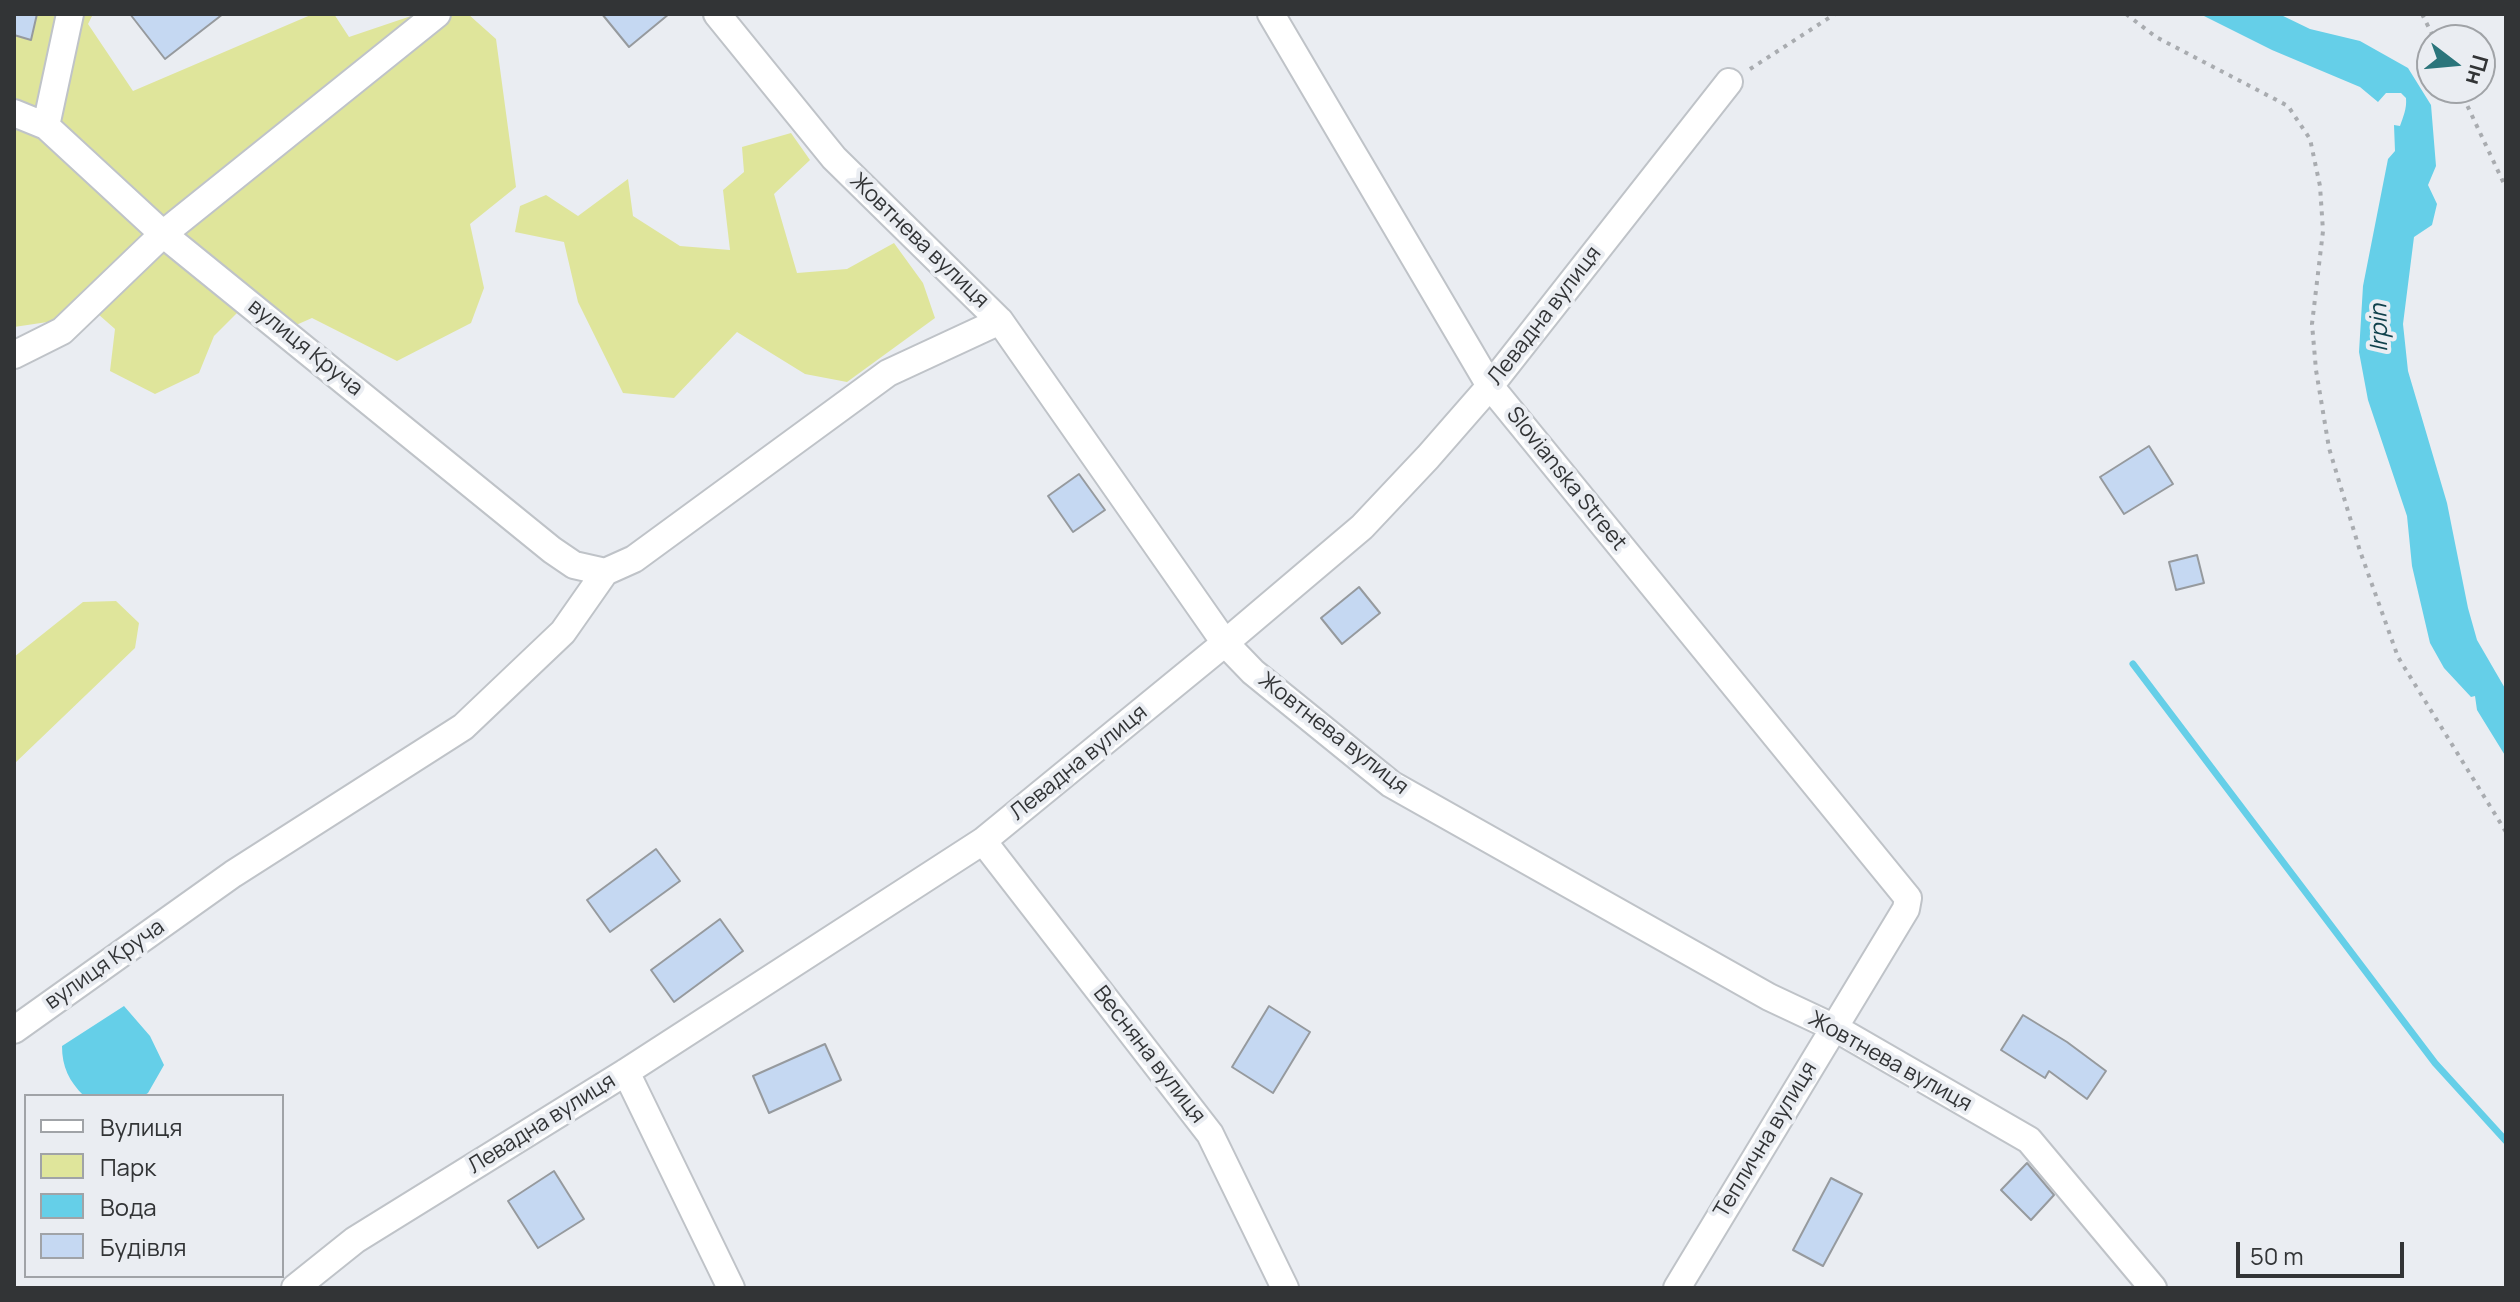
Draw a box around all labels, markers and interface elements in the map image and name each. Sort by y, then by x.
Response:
north arrow [2416,24,2496,104]
text: Пн [2459,52,2496,88]
street label: Жовтнева вулиця [844,168,994,314]
street label: Левадна вулиця [1483,241,1607,391]
street label: вулиця Круча [242,294,368,402]
water label: Irpin [2365,304,2395,352]
street label: Slovianska Street [1500,402,1632,556]
street label: Жовтнева вулиця [1253,667,1413,801]
street label: Левадна вулиця [1005,700,1153,826]
street label: вулиця Круча [40,914,170,1016]
street label: Весняна вулиця [1087,981,1211,1129]
street label: Жовтнева вулиця [1804,1006,1976,1118]
street label: Теплична вулиця [1709,1057,1823,1223]
street label: Левадна вулиця [463,1068,621,1180]
legend [24,1094,284,1278]
text: Вулиця [100,1110,182,1143]
text: Парк [100,1150,156,1183]
text: Вода [100,1190,157,1223]
scale bar [2240,1226,2408,1276]
text: Будівля [100,1230,187,1263]
text: 50 m [2250,1239,2304,1272]

